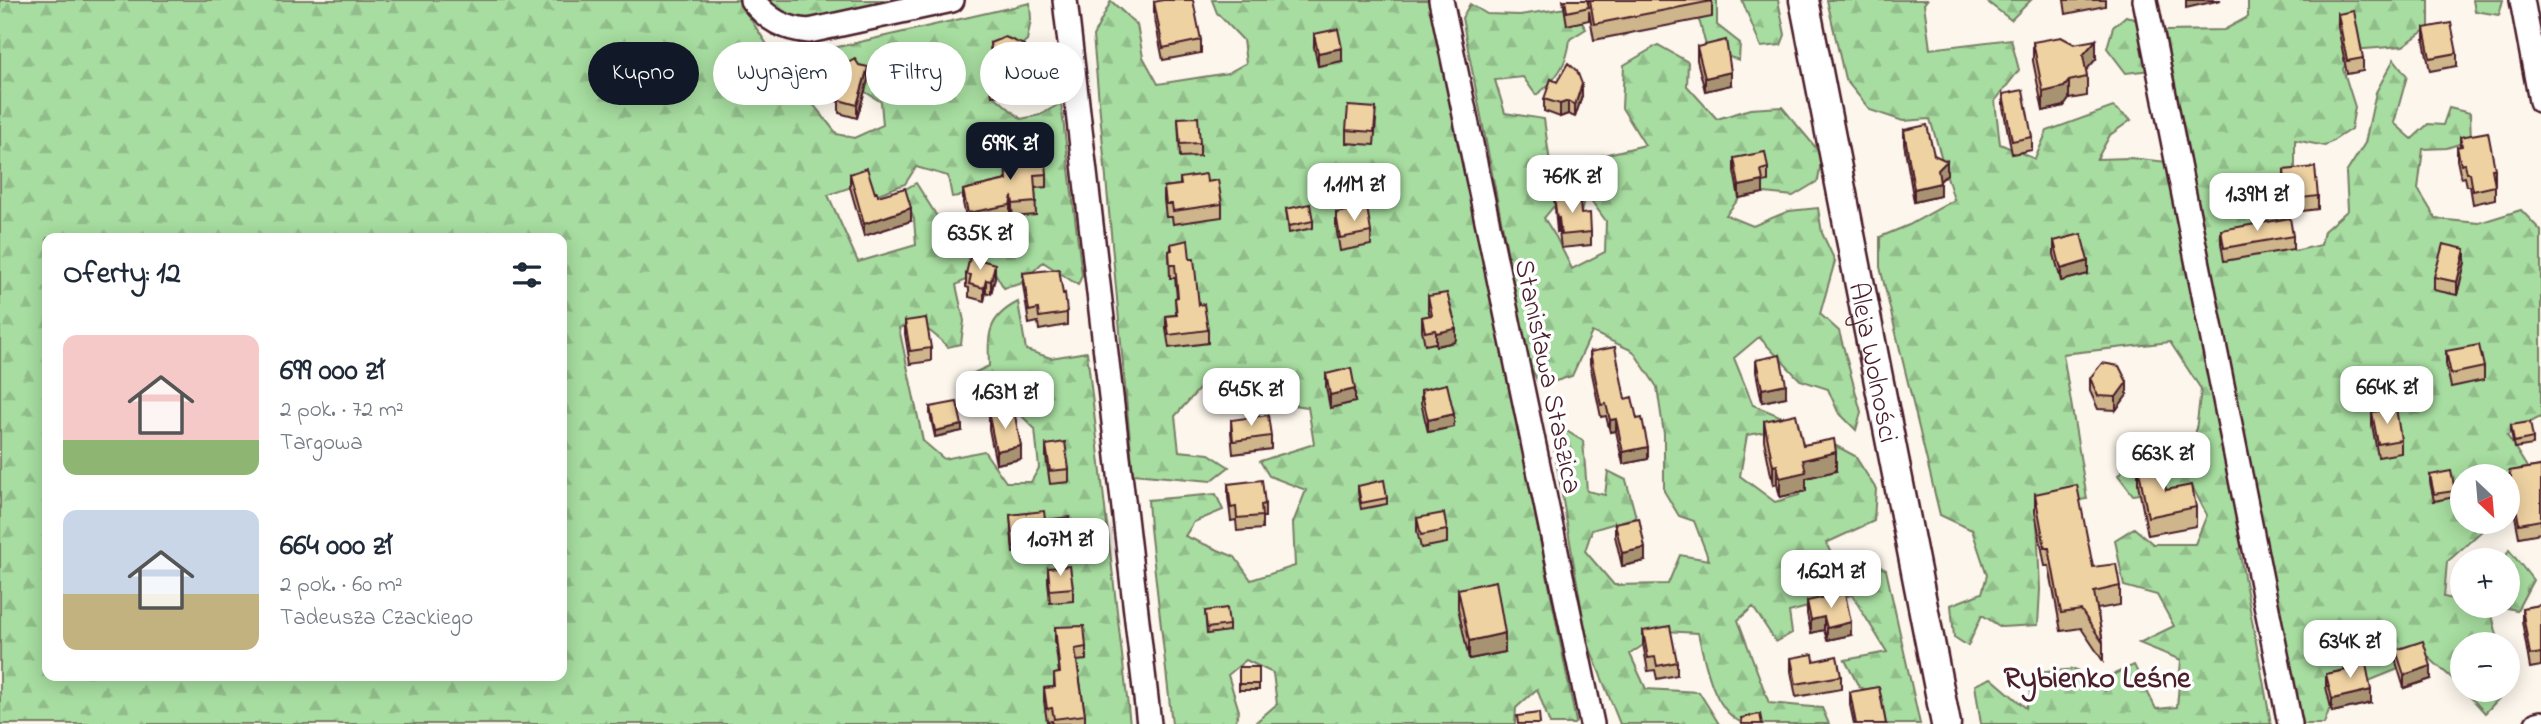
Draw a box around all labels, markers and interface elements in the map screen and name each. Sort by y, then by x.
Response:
chip: Kupno [588,42,699,105]
chip: Wynajem [713,42,852,105]
chip: Filtry [866,42,966,105]
chip: Nowe [980,42,1084,105]
pin: 699K zł [945,122,1075,182]
text: 699K zł [982,128,1038,161]
pin: 761K zł [1507,156,1637,215]
text: 761K zł [1543,161,1601,194]
pin: 1.11M zł [1282,164,1426,223]
text: 1.11M zł [1323,169,1385,202]
pin: 1.39M zł [2185,174,2329,233]
text: 1.39M zł [2226,179,2289,212]
pin: 635K zł [915,212,1045,272]
text: 635K zł [948,218,1012,251]
text: Oferty: 12 [63,253,181,297]
icon: filters [508,256,546,294]
street label: Stanisława Staszica [1502,256,1591,498]
street label: Aleja Wolności [1836,279,1907,446]
text: 699 000 zł [280,350,385,394]
icon: home [119,363,203,447]
pin: 664K zł [2322,366,2452,426]
pin: 645K zł [1186,368,1316,428]
pin: 1.63M zł [933,372,1077,431]
text: 664K zł [2356,372,2418,405]
text: 645K zł [1219,374,1283,407]
text: 1.63M zł [972,377,1038,410]
text: 2 pok. · 72 m² [280,394,403,427]
text: Targowa [280,427,363,460]
pin: 663K zł [2098,433,2228,492]
text: 663K zł [2132,438,2194,471]
north arrow [2450,464,2520,534]
map controls [2450,464,2520,702]
pin: 1.07M zł [988,518,1132,578]
text: 1.07M zł [1027,524,1093,557]
text: 664 000 zł [280,525,392,569]
icon: home [119,538,203,622]
button: + [2450,548,2520,618]
pin: 1.62M zł [1759,550,1903,610]
text: 1.62M zł [1797,556,1865,589]
text: 2 pok. · 60 m² [280,569,403,602]
text: Tadeusza Czackiego [280,602,473,635]
pin: 634K zł [2285,620,2415,680]
text: 634K zł [2320,626,2380,659]
button: − [2450,632,2520,702]
district label: Rybienko Leśne [2003,658,2192,702]

